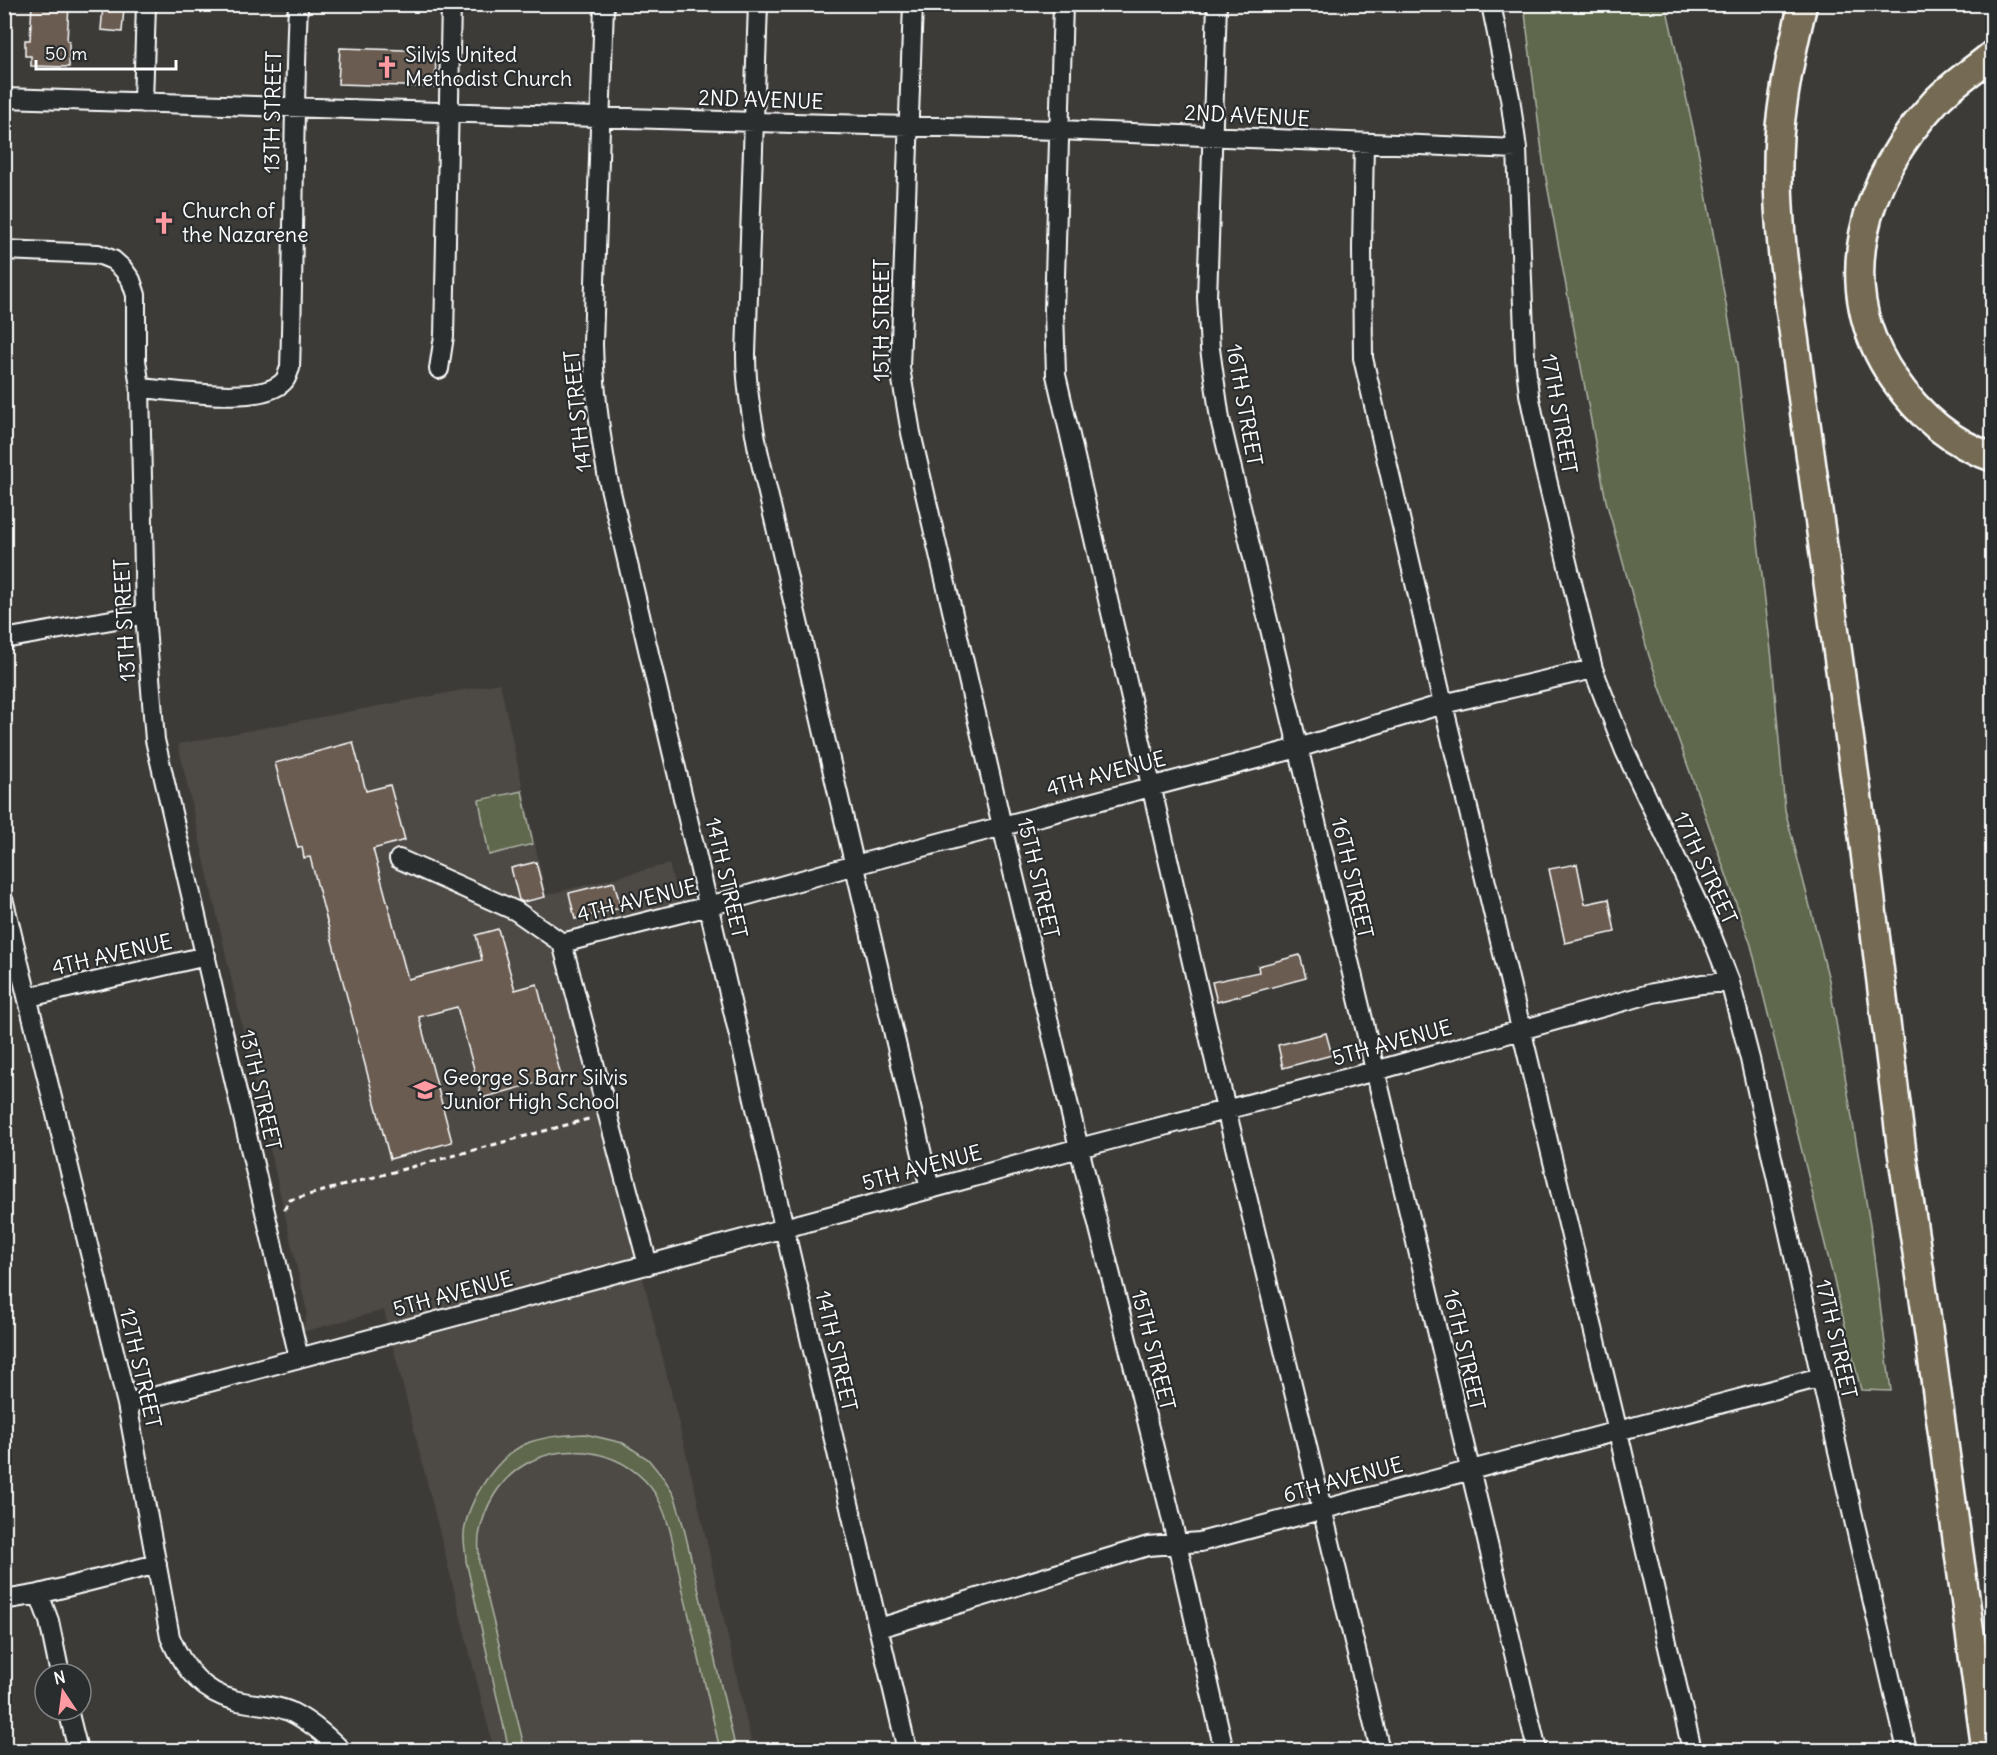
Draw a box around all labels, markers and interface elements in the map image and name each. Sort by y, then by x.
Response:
scale bar [36,33,176,71]
place label: Silvis United Methodist Church [405,41,572,92]
text: 50 m [45,42,87,65]
street label: 13TH STREET [258,50,287,174]
church icon: Silvis United Methodist Church [374,54,400,80]
street label: 2ND AVENUE [698,84,824,115]
street label: 2ND AVENUE [1184,99,1310,132]
place label: Church of the Nazarene [182,197,308,248]
church icon: Church of the Nazarene [151,210,177,236]
street label: 15TH STREET [868,258,895,382]
street label: 16TH STREET [1221,342,1268,468]
street label: 14TH STREET [558,349,597,474]
street label: 17TH STREET [1536,352,1583,476]
street label: 13TH STREET [108,558,141,682]
street label: 4TH AVENUE [1043,745,1168,802]
street label: 17TH STREET [1668,807,1743,928]
street label: 14TH STREET [700,815,753,941]
street label: 15TH STREET [1011,815,1065,941]
street label: 16TH STREET [1325,815,1379,941]
street label: 4TH AVENUE [574,873,700,928]
street label: 4TH AVENUE [49,928,175,981]
street label: 5TH AVENUE [1329,1014,1455,1071]
street label: 13TH STREET [234,1027,287,1153]
place label: George S Barr Silvis Junior High School [443,1064,628,1115]
school or university icon: George S Barr Silvis Junior High School [412,1077,438,1103]
street label: 5TH AVENUE [859,1139,985,1196]
street label: 5TH AVENUE [390,1265,516,1322]
street label: 17TH STREET [1810,1277,1863,1401]
street label: 15TH STREET [1126,1287,1181,1413]
street label: 16TH STREET [1437,1287,1491,1413]
street label: 14TH STREET [810,1288,863,1414]
street label: 12TH STREET [114,1305,167,1430]
street label: 6TH AVENUE [1280,1451,1406,1508]
north arrow [33,1662,93,1722]
text: N [52,1666,67,1688]

